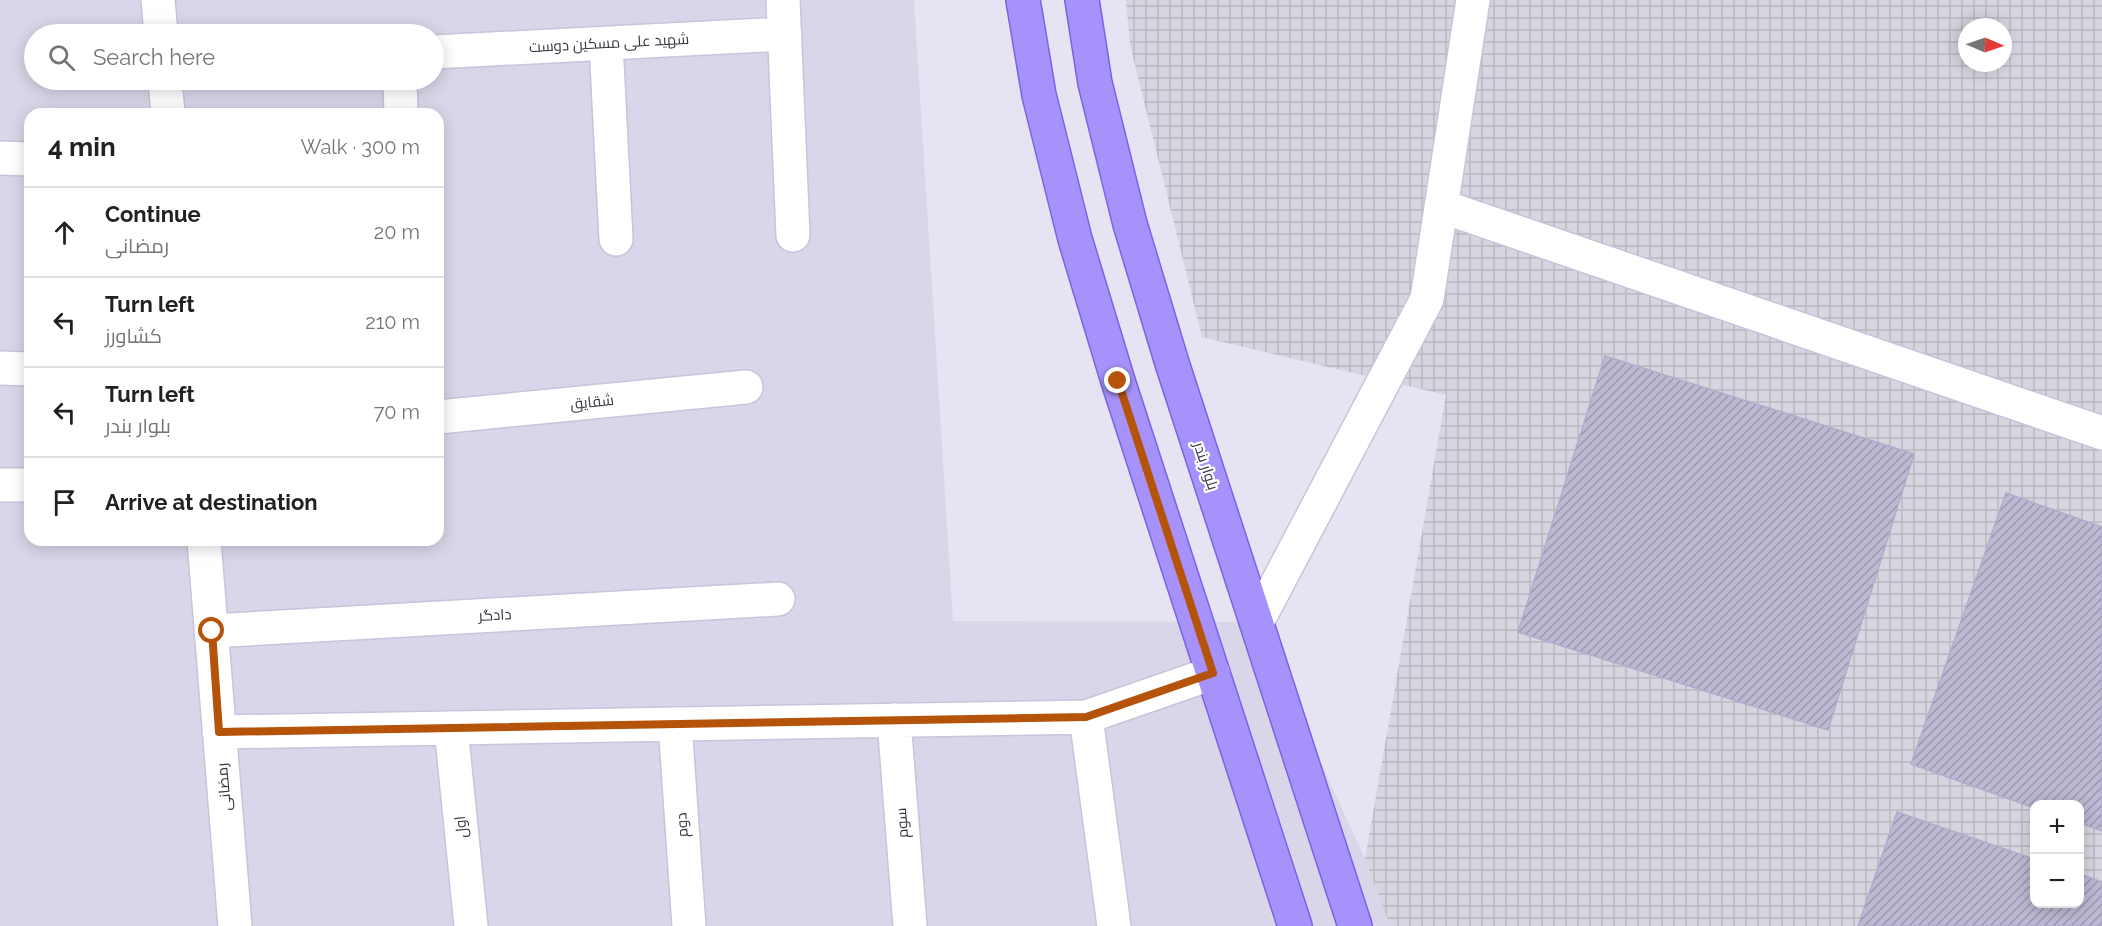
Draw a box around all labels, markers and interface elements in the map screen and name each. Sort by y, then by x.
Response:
north arrow [1958,18,2012,72]
search box [24,24,444,90]
street label: شهید علی مسکین دوست [528,30,690,57]
icon: search [45,41,78,74]
text: Search here [93,44,215,70]
text: 4 min [48,132,116,162]
text: Walk · 300 m [301,135,420,159]
text: Continue [105,201,201,227]
icon: ahead [48,216,81,249]
text: 20 m [374,220,420,244]
text: رمضانی [105,234,169,258]
text: Turn left [105,291,195,317]
icon: left [48,306,81,339]
text: 210 m [365,310,420,334]
text: کشاورز [105,324,162,348]
route end [1104,367,1130,393]
text: Turn left [105,381,195,407]
street label: شقایق [569,391,615,414]
icon: left [48,396,81,429]
text: 70 m [374,400,420,424]
text: بلوار بندر [105,414,171,438]
street label: بلوار بندر [1189,439,1222,492]
icon: arrive [48,486,81,519]
text: Arrive at destination [105,489,318,515]
street label: دادگر [477,605,512,625]
route start [198,617,224,643]
street label: رمضانی [213,762,236,812]
map controls [2030,800,2084,908]
button: + [2030,800,2084,854]
street label: سوم [892,807,913,839]
street label: دوم [672,812,693,838]
street label: اول [451,815,471,839]
button: − [2030,854,2084,908]

